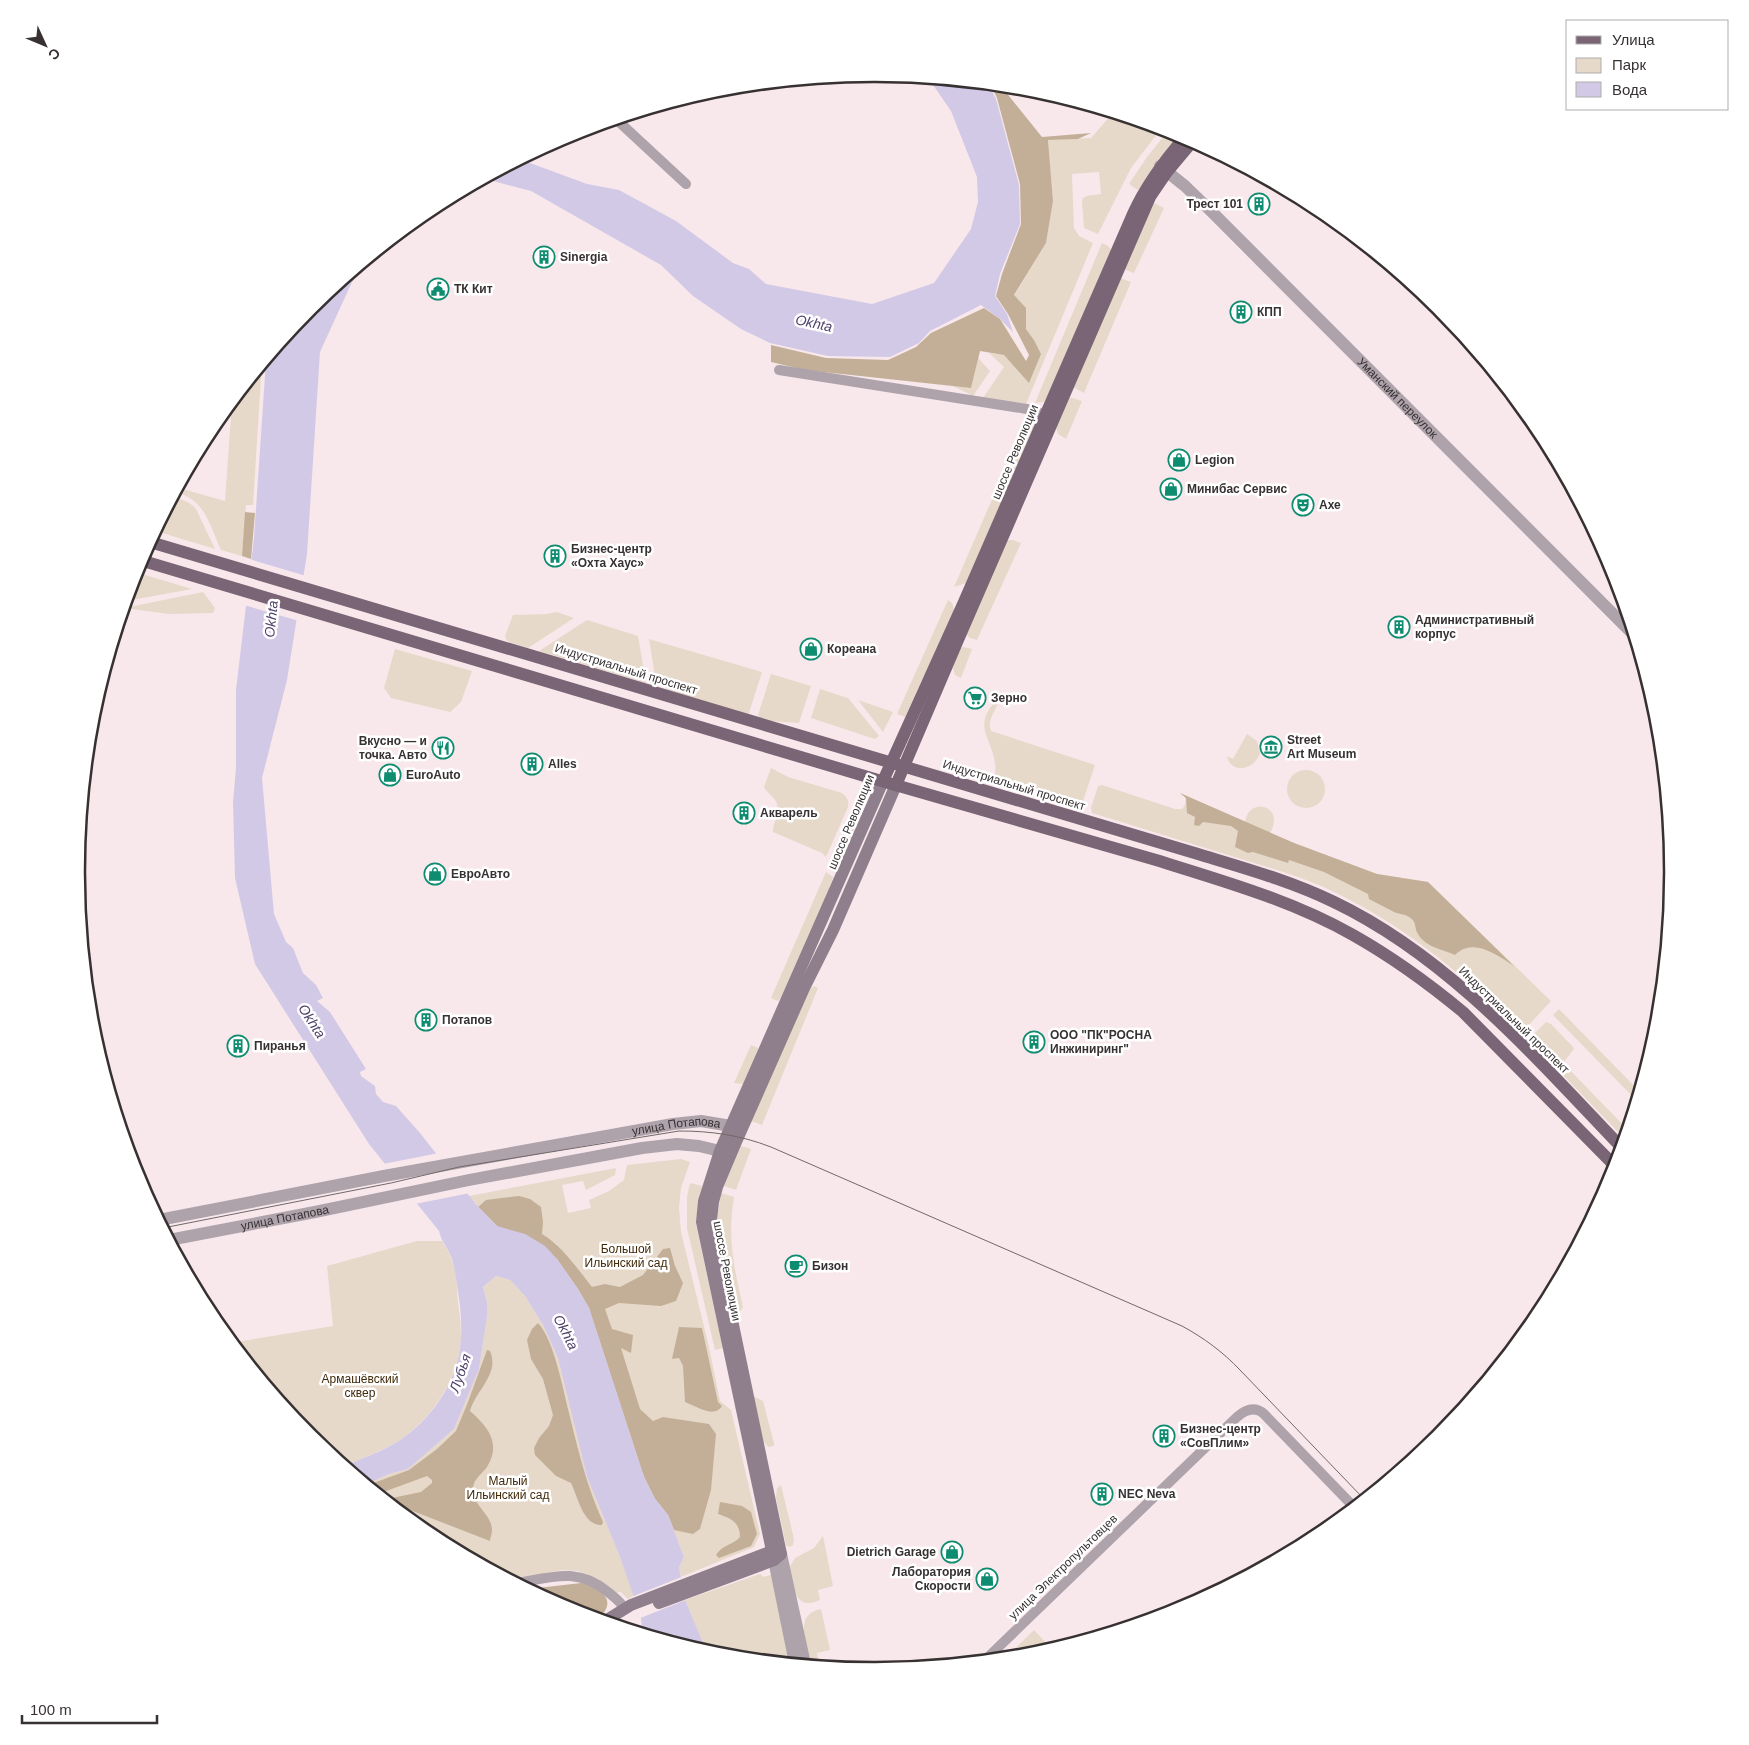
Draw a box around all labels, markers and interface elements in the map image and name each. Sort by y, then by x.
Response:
north arrow [20,20,70,70]
legend [1566,20,1729,110]
text: Улица [1612,31,1655,48]
text: С [45,45,64,63]
text: Парк [1612,56,1646,73]
text: Вода [1612,81,1648,98]
building icon: Трест 101 [1247,192,1271,216]
place label: Трест 101 [1186,197,1243,211]
building icon: Sinergia [532,245,556,269]
place label: Sinergia [560,250,608,264]
public building icon: ТК Кит [426,277,450,301]
place label: ТК Кит [454,282,493,296]
building icon: КПП [1229,300,1253,324]
place label: КПП [1257,305,1282,319]
water label: Okhta [794,311,834,335]
street label: Уманский переулок [1354,355,1441,442]
street label: шоссе Революции [989,403,1041,501]
shop icon: Legion [1167,448,1191,472]
place label: Legion [1195,453,1234,467]
shop icon: Минибас Сервис [1159,477,1183,501]
place label: Минибас Сервис [1187,482,1288,496]
theatre icon: Ахе [1291,493,1315,517]
place label: Ахе [1319,498,1341,512]
place label: Бизнес-центр «Охта Хаус» [571,542,652,570]
building icon: Бизнес-центр «Охта Хаус» [543,544,567,568]
water label: Okhta [261,599,281,638]
place label: Административный корпус [1415,613,1534,641]
building icon: Административный корпус [1387,615,1411,639]
shop icon: Кореана [799,637,823,661]
street label: Индустриальный проспект [553,641,699,697]
place label: Кореана [827,642,877,656]
supermarket icon: Зерно [963,686,987,710]
place label: Зерно [991,691,1027,705]
place label: Street Art Museum [1287,733,1356,761]
place label: Вкусно — и точка. Авто [359,734,427,762]
museum icon: Street Art Museum [1259,735,1283,759]
restaurant icon: Вкусно — и точка. Авто [431,736,455,760]
building icon: Alles [520,752,544,776]
place label: Alles [548,757,577,771]
street label: Индустриальный проспект [941,757,1087,813]
shop icon: EuroAuto [378,763,402,787]
place label: EuroAuto [406,768,461,782]
street label: шоссе Революции [825,773,877,871]
building icon: Акварель [732,801,756,825]
place label: Акварель [760,806,818,820]
shop icon: ЕвроАвто [423,862,447,886]
place label: ЕвроАвто [451,867,510,881]
street label: Индустриальный проспект [1456,964,1572,1077]
water label: Okhta [295,1001,329,1041]
building icon: Потапов [414,1008,438,1032]
place label: Потапов [442,1013,492,1027]
place label: ООО "ПК"РОСНА Инжиниринг" [1050,1028,1152,1056]
building icon: ООО "ПК"РОСНА Инжиниринг" [1022,1030,1046,1054]
building icon: Пиранья [226,1034,250,1058]
place label: Пиранья [254,1039,306,1053]
street label: улица Потапова [631,1114,722,1138]
street label: улица Потапова [240,1202,331,1233]
street label: шоссе Революции [710,1220,744,1322]
park label: Большой Ильинский сад [585,1242,667,1270]
cafe icon: Бизон [784,1254,808,1278]
place label: Бизон [812,1259,848,1273]
water label: Okhta [550,1312,582,1352]
water label: Лубья [446,1351,474,1395]
park label: Армашёвский сквер [322,1372,398,1400]
place label: Бизнес-центр «СовПлим» [1180,1422,1261,1450]
building icon: Бизнес-центр «СовПлим» [1152,1424,1176,1448]
park label: Малый Ильинский сад [467,1474,549,1502]
building icon: NEC Neva [1090,1482,1114,1506]
place label: NEC Neva [1118,1487,1176,1501]
street label: улица Электропультовцев [1006,1512,1120,1622]
shop icon: Dietrich Garage [940,1540,964,1564]
place label: Dietrich Garage [847,1545,936,1559]
place label: Лаборатория Скорости [892,1565,971,1593]
shop icon: Лаборатория Скорости [975,1567,999,1591]
scale bar [22,1692,158,1724]
text: 100 m [30,1701,72,1718]

